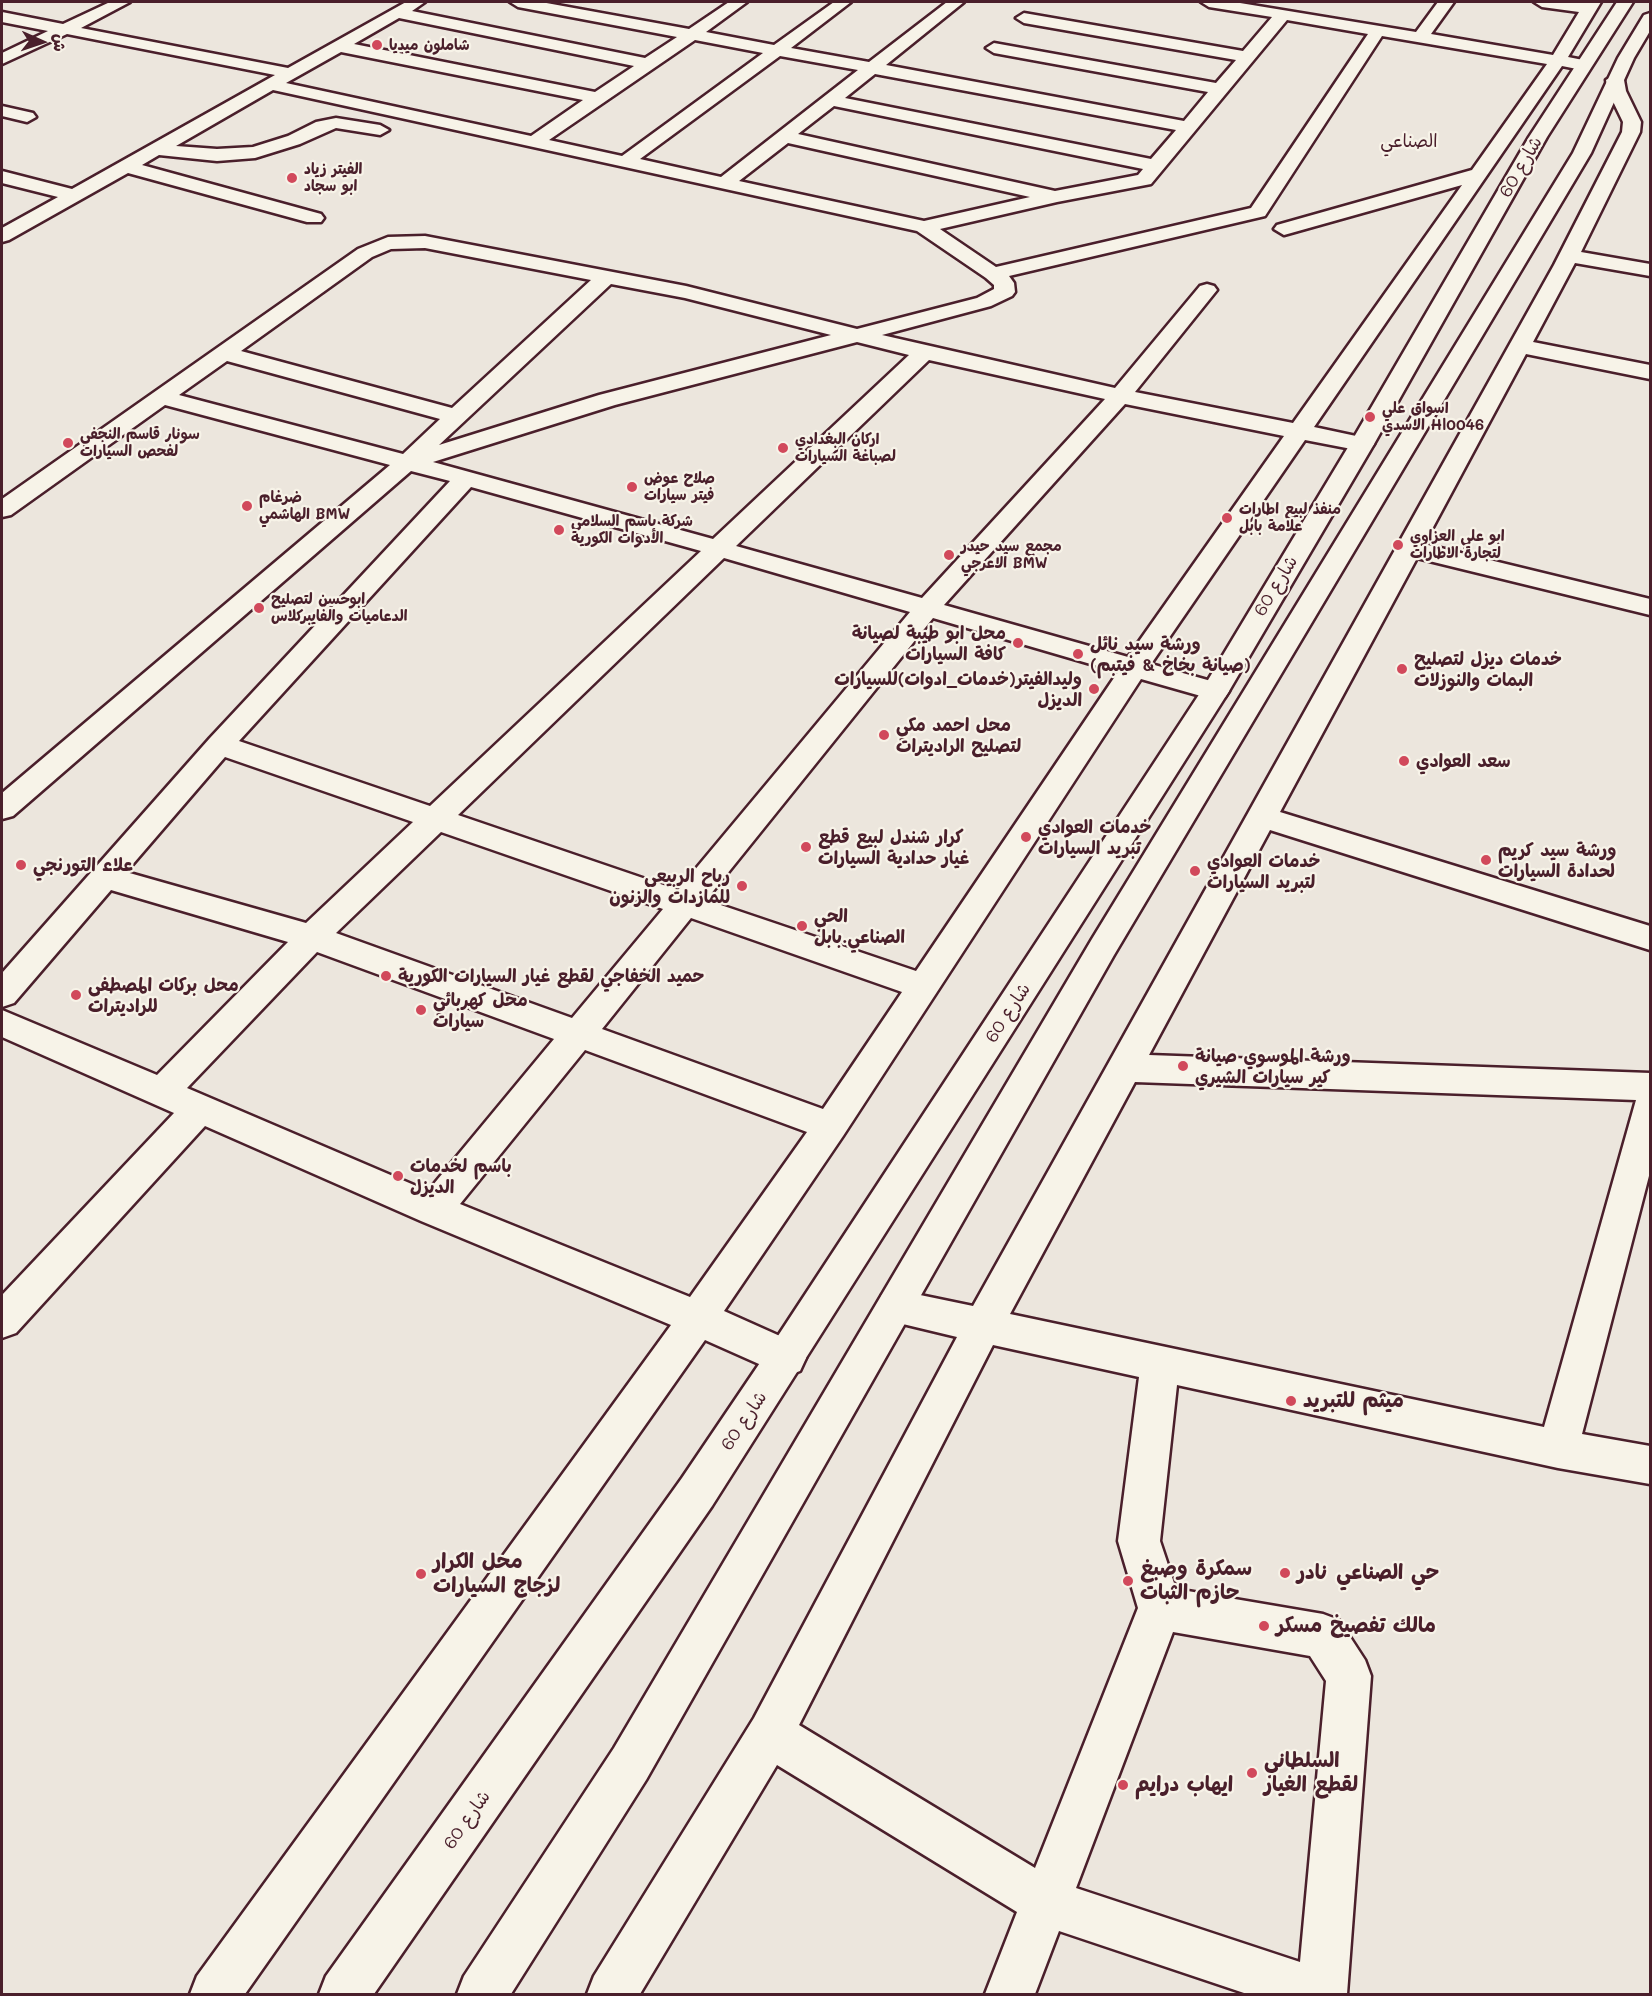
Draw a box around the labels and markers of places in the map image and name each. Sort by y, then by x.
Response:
place label: شاملون ميديا [389,36,470,54]
marker: شاملون ميديا [370,38,384,52]
place label: الفيتر زياد ابو سجاد [304,160,362,195]
marker: الفيتر زياد ابو سجاد [285,171,299,185]
place label: اسواق علي الاسدي Hl0046 [1382,399,1484,434]
marker: اسواق علي الاسدي Hl0046 [1363,410,1377,424]
place label: سونار قاسم النجفي لفحص السيارات [80,425,200,460]
place label: اركان البغدادي لصباغة السيارات [795,430,896,465]
marker: سونار قاسم النجفي لفحص السيارات [61,436,75,450]
marker: اركان البغدادي لصباغة السيارات [776,441,790,455]
place label: صلاح عوض فيتر سيارات [644,469,715,504]
marker: صلاح عوض فيتر سيارات [625,480,639,494]
place label: ضرغام الهاشمي BMW [259,488,350,523]
marker: ضرغام الهاشمي BMW [240,499,254,513]
place label: منفذ لبيع اطارات علامة بابل [1239,500,1341,535]
marker: منفذ لبيع اطارات علامة بابل [1220,511,1234,525]
place label: شركة باسم السلامي الأدوات الكورية [571,512,693,547]
marker: شركة باسم السلامي الأدوات الكورية [552,523,566,537]
place label: ابو علي العزاوي لتجارة الاطارات [1410,527,1505,562]
place label: مجمع سيد حيدر الاعرجي BMW [961,537,1062,572]
marker: ابو علي العزاوي لتجارة الاطارات [1391,538,1405,552]
marker: مجمع سيد حيدر الاعرجي BMW [942,548,956,562]
place label: ابوحسن لتصليح الدعاميات والفايبركلاس [271,590,408,625]
marker: ابوحسن لتصليح الدعاميات والفايبركلاس [252,601,266,615]
place label: محل ابو طيبة لصيانة كافة السيارات [852,622,1006,664]
place label: ورشة سيد نائل (صيانة بخاخ & فيتبم) [1090,633,1251,676]
marker: محل ابو طيبة لصيانة كافة السيارات [1011,636,1025,650]
marker: ورشة سيد نائل (صيانة بخاخ & فيتبم) [1071,647,1085,661]
place label: خدمات ديزل لتصليح البمات والنوزلات [1414,648,1562,690]
marker: خدمات ديزل لتصليح البمات والنوزلات [1395,662,1409,676]
place label: وليدالفيتر(خدمات_ادوات)للسيارات الديزل [834,668,1082,710]
marker: وليدالفيتر(خدمات_ادوات)للسيارات الديزل [1087,682,1101,696]
place label: محل احمد مكي لتصليح الراديترات [896,714,1021,756]
marker: محل احمد مكي لتصليح الراديترات [877,728,891,742]
place label: سعد العوادي [1416,750,1511,772]
marker: سعد العوادي [1397,754,1411,768]
place label: خدمات العوادي تبريد السيارات [1038,816,1151,858]
place label: كرار شندل لبيع قطع غيار حدادية السيارات [818,826,969,868]
marker: خدمات العوادي تبريد السيارات [1019,830,1033,844]
place label: ورشة سيد كريم لحدادة السيارات [1498,839,1616,882]
marker: كرار شندل لبيع قطع غيار حدادية السيارات [799,840,813,854]
place label: خدمات العوادي لتبريد السيارات [1207,850,1320,892]
marker: ورشة سيد كريم لحدادة السيارات [1479,853,1493,867]
place label: علاء التورنجي [33,854,133,876]
marker: علاء التورنجي [14,858,28,872]
marker: خدمات العوادي لتبريد السيارات [1188,864,1202,878]
place label: رباح الربيعي للمازدات والزنون [609,865,730,908]
marker: رباح الربيعي للمازدات والزنون [735,879,749,893]
place label: الحي الصناعي.بابل [814,905,905,948]
marker: الحي الصناعي.بابل [795,919,809,933]
place label: حميد الخفاجي لقطع غيار السيارات الكورية [398,965,704,987]
marker: حميد الخفاجي لقطع غيار السيارات الكورية [379,969,393,983]
place label: محل بركات المصطفى للراديترات [88,974,239,1016]
marker: محل بركات المصطفى للراديترات [69,988,83,1002]
place label: محل كهربائي سيارات [433,989,528,1032]
marker: محل كهربائي سيارات [414,1003,428,1017]
place label: ورشة الموسوي صيانة كير سيارات الشيري [1195,1045,1351,1088]
marker: ورشة الموسوي صيانة كير سيارات الشيري [1176,1059,1190,1073]
place label: باسم لخدمات الديزل [410,1155,512,1198]
marker: باسم لخدمات الديزل [391,1169,405,1183]
place label: ميثم للتبريد [1303,1388,1404,1414]
marker: ميثم للتبريد [1284,1394,1298,1408]
place label: محل الكرار لزجاج السيارات [433,1549,560,1599]
place label: سمكرة وصبغ حازم الثبات [1140,1556,1252,1606]
place label: حي الصناعي نادر [1297,1560,1439,1586]
marker: حي الصناعي نادر [1278,1566,1292,1580]
marker: محل الكرار لزجاج السيارات [414,1567,428,1581]
marker: سمكرة وصبغ حازم الثبات [1121,1574,1135,1588]
place label: مالك تفصيخ مسكر [1276,1613,1436,1639]
marker: مالك تفصيخ مسكر [1257,1619,1271,1633]
place label: السلطاني لقطع الغيار [1264,1748,1358,1798]
marker: السلطاني لقطع الغيار [1245,1766,1259,1780]
place label: ايهاب درايم [1135,1772,1233,1798]
marker: ايهاب درايم [1116,1778,1130,1792]

